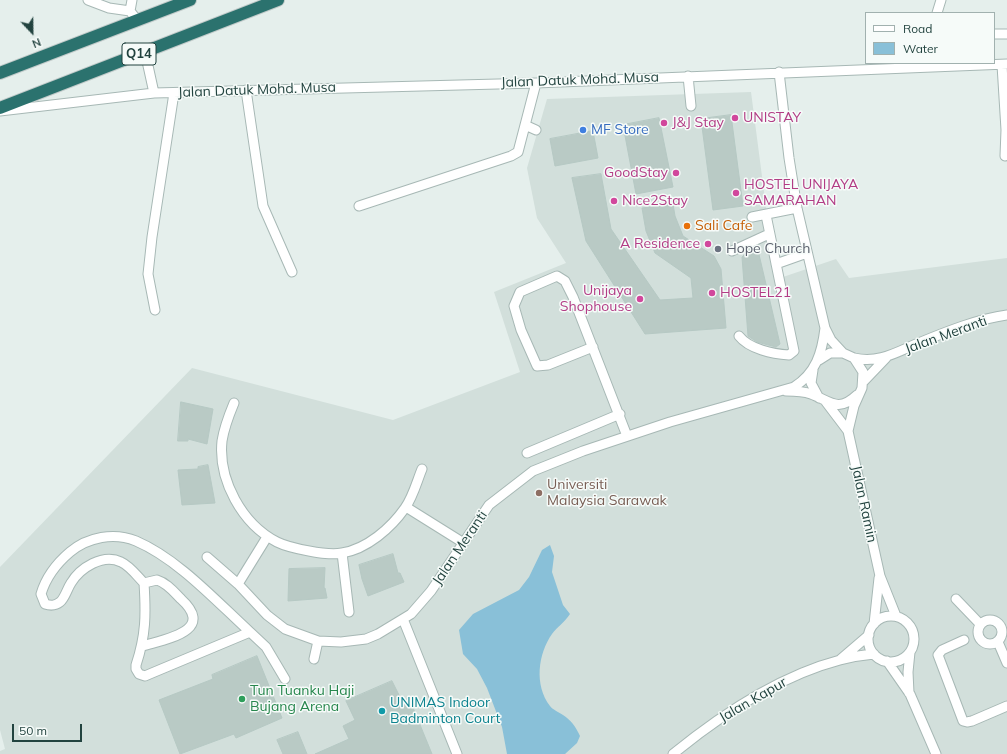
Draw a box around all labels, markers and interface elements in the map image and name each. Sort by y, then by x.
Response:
north arrow [12,12,52,52]
legend [865,12,995,64]
text: Road [903,21,932,36]
text: N [30,35,43,51]
text: Water [903,41,938,56]
road number: Q14 [122,43,156,65]
street label: Jalan Datuk Mohd. Musa [501,69,659,91]
street label: Jalan Datuk Mohd. Musa [178,79,336,101]
place label: UNISTAY [743,110,801,126]
marker: UNISTAY [730,113,740,123]
place label: J&J Stay [672,115,724,131]
marker: J&J Stay [659,118,669,128]
place label: MF Store [591,122,649,138]
marker: MF Store [578,125,588,135]
place label: GoodStay [604,165,668,181]
marker: GoodStay [671,168,681,178]
place label: HOSTEL UNIJAYA SAMARAHAN [744,177,858,210]
marker: HOSTEL UNIJAYA SAMARAHAN [731,188,741,198]
place label: Nice2Stay [622,193,688,209]
marker: Nice2Stay [609,196,619,206]
place label: Sali Cafe [695,218,752,234]
marker: Sali Cafe [682,221,692,231]
place label: A Residence [620,236,700,252]
marker: A Residence [703,239,713,249]
place label: Hope Church [726,241,810,257]
marker: Hope Church [713,244,723,254]
place label: Unijaya Shophouse [560,283,632,316]
place label: HOSTEL21 [720,285,791,301]
marker: HOSTEL21 [707,288,717,298]
marker: Unijaya Shophouse [635,294,645,304]
street label: Jalan Meranti [903,312,989,358]
street label: Jalan Ramin [848,464,880,544]
place label: Universiti Malaysia Sarawak [547,477,667,510]
marker: Universiti Malaysia Sarawak [534,488,544,498]
street label: Jalan Meranti [429,508,491,588]
street label: Jalan Kapur [716,674,790,726]
place label: Tun Tuanku Haji Bujang Arena [250,683,354,716]
marker: Tun Tuanku Haji Bujang Arena [237,694,247,704]
place label: UNIMAS Indoor Badminton Court [390,695,500,728]
marker: UNIMAS Indoor Badminton Court [377,706,387,716]
scale bar [14,716,84,742]
text: 50 m [19,723,47,738]

